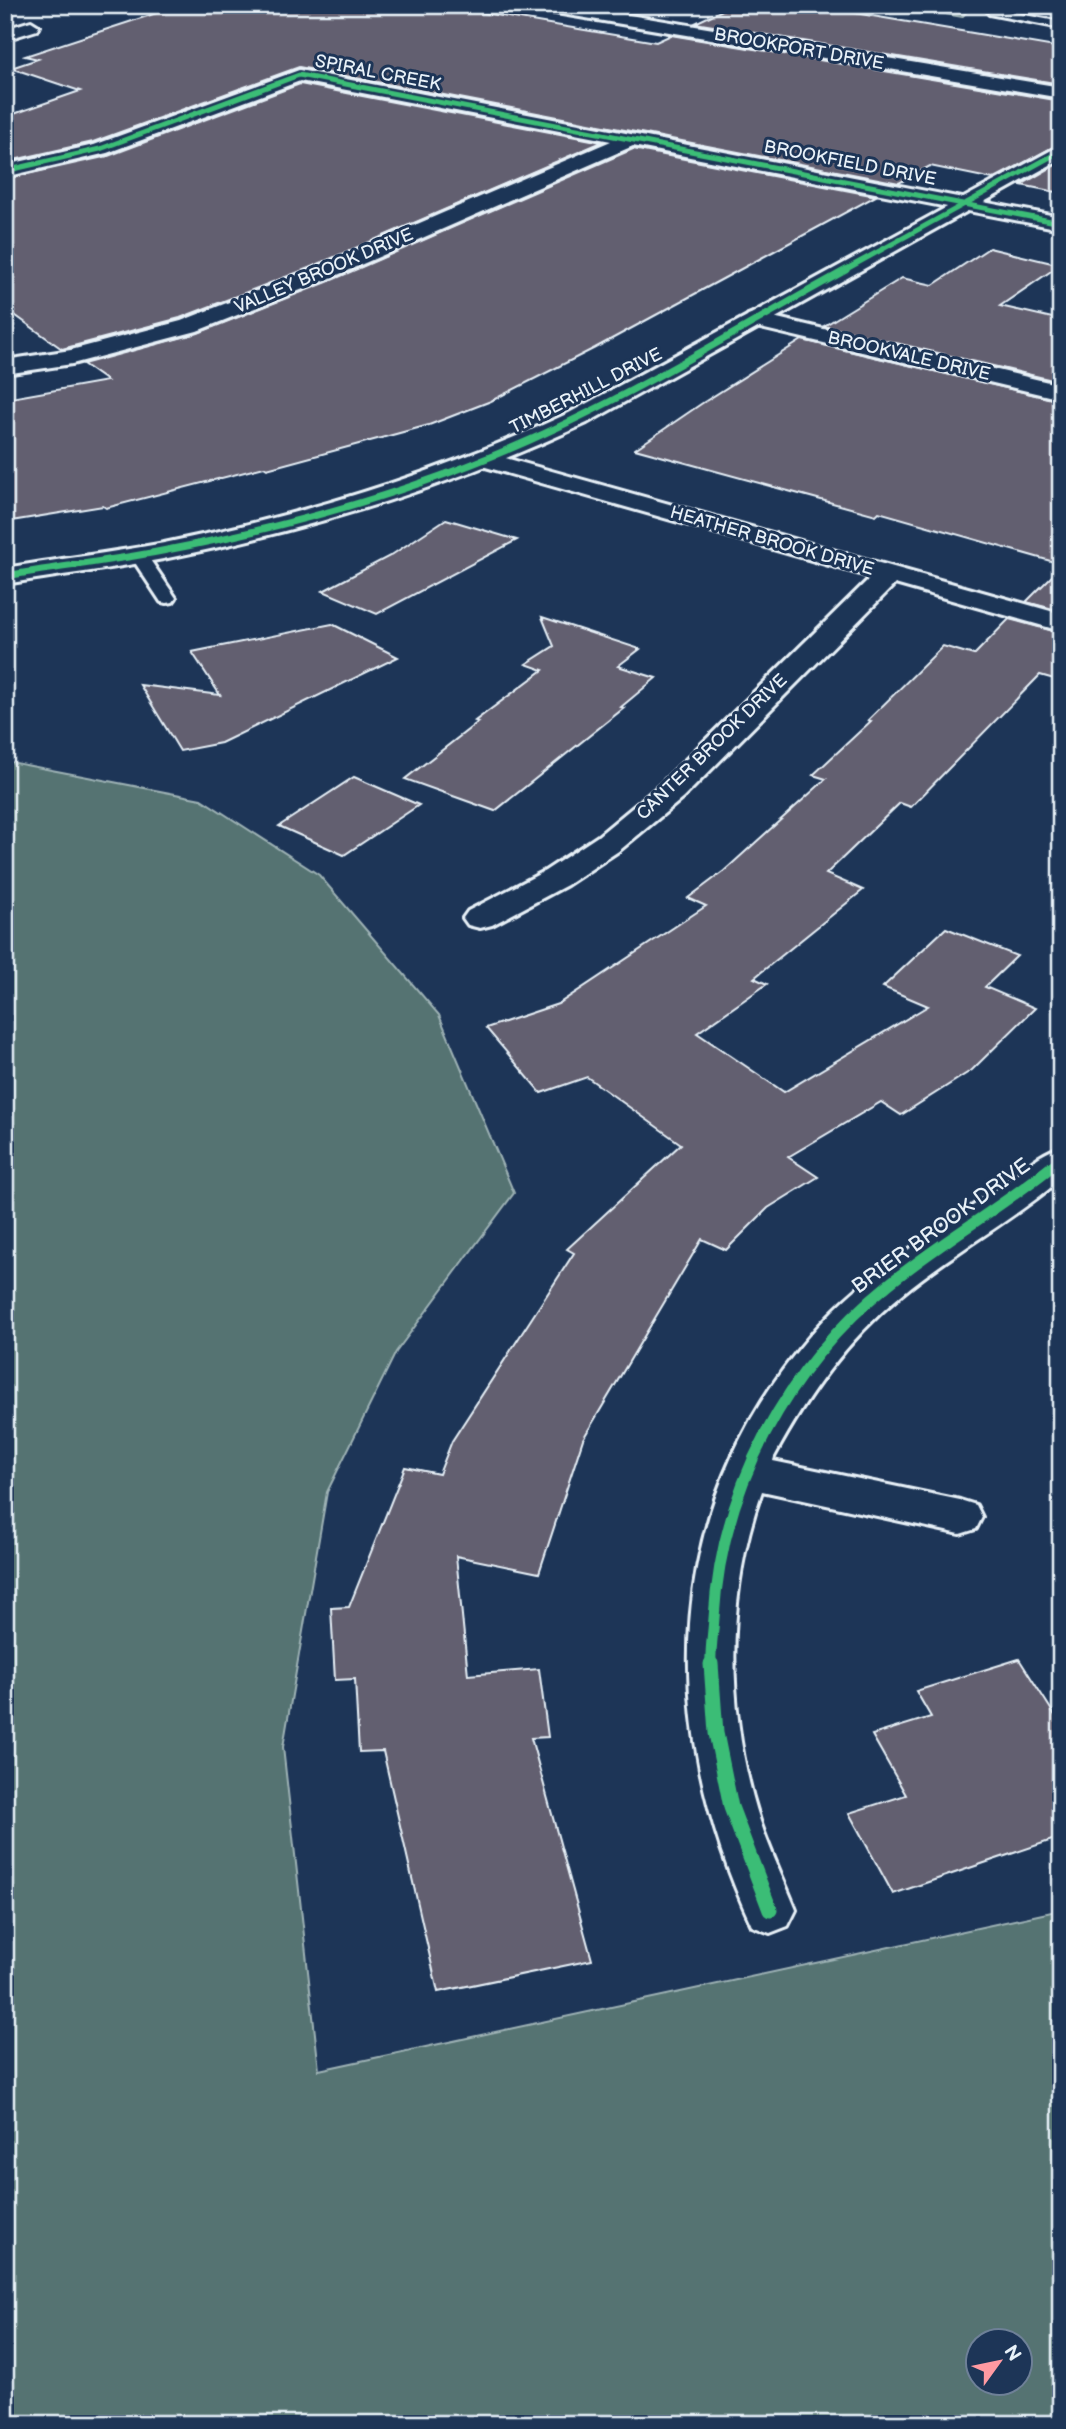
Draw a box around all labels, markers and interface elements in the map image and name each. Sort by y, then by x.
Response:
street label: BROOKPORT DRIVE [712,24,886,74]
street label: SPIRAL CREEK [313,51,443,96]
street label: BROOKFIELD DRIVE [762,136,938,190]
street label: VALLEY BROOK DRIVE [232,224,417,318]
street label: BROOKVALE DRIVE [826,327,992,385]
street label: TIMBERHILL DRIVE [507,344,666,438]
street label: HEATHER BROOK DRIVE [668,502,876,580]
street label: CANTER BROOK DRIVE [632,670,792,824]
street label: BRIER BROOK DRIVE [847,1153,1035,1299]
north arrow [964,2328,1034,2398]
text: N [998,2341,1026,2366]

